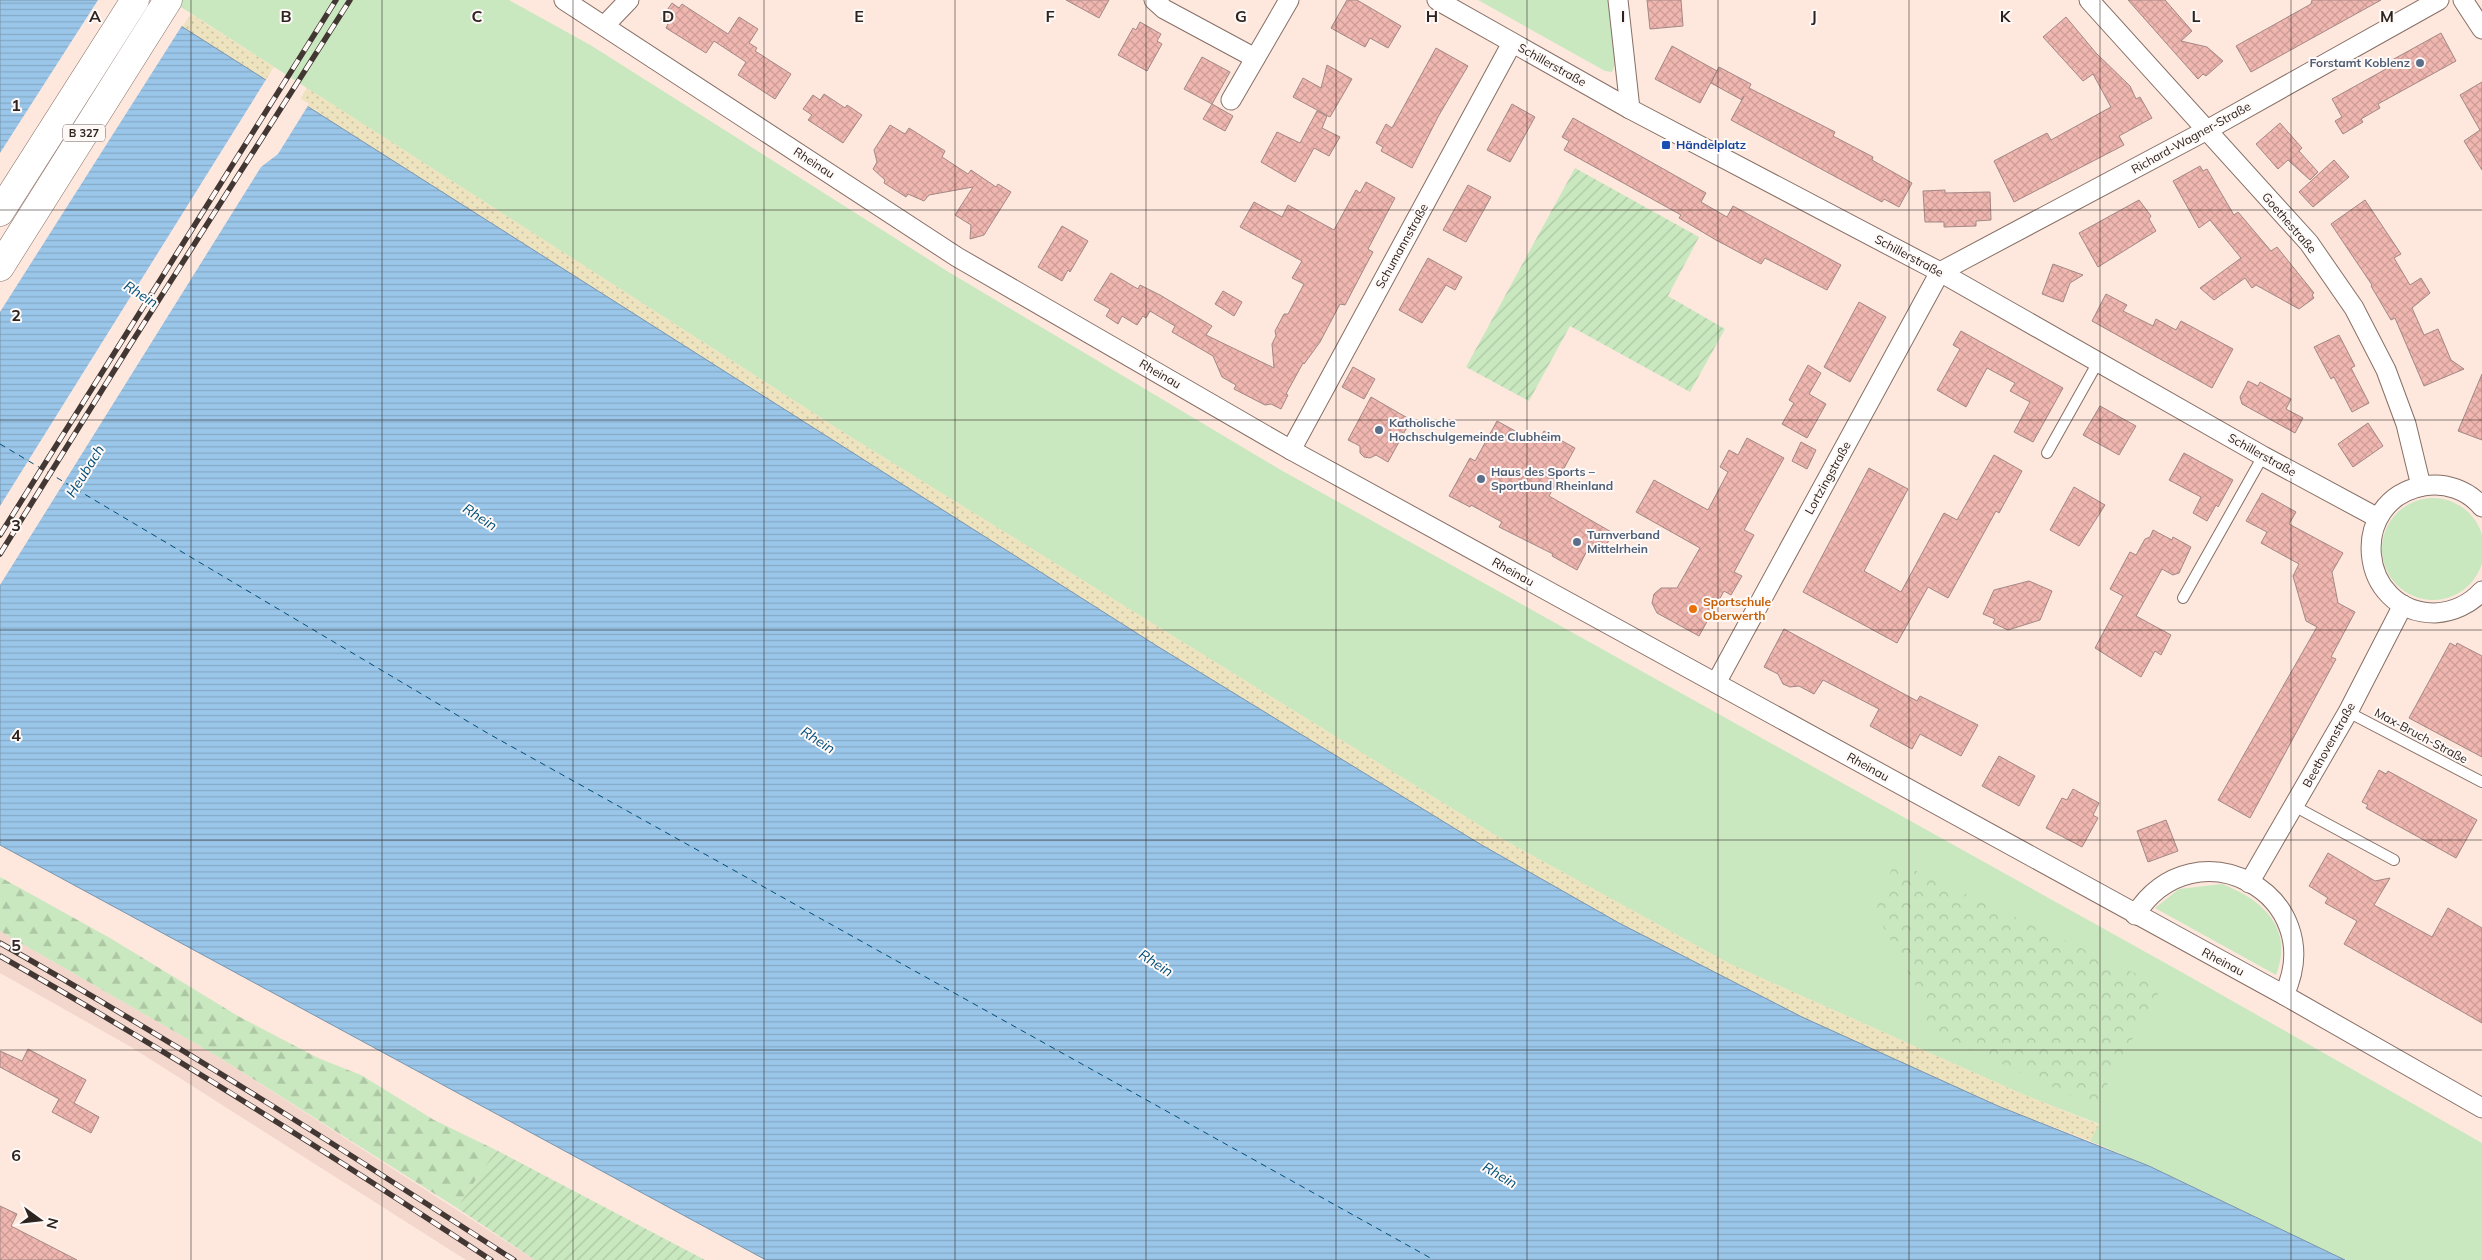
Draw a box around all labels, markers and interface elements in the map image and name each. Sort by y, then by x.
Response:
text: A [89,6,101,26]
text: B [280,6,292,26]
text: C [472,6,483,26]
text: D [662,6,674,26]
text: E [854,6,864,26]
text: F [1045,6,1055,26]
text: G [1235,6,1247,26]
text: H [1426,6,1438,26]
text: I [1621,6,1625,26]
text: J [1811,6,1817,26]
text: K [2000,6,2012,26]
text: L [2192,6,2201,26]
text: M [2380,6,2394,26]
street label: Schillerstraße [1516,40,1589,89]
place label: Forstamt Koblenz [2309,55,2410,70]
marker: Forstamt Koblenz [2414,57,2426,69]
text: 1 [11,95,21,115]
street label: Richard-Wagner-Straße [2128,98,2253,177]
road number: B 327 [63,125,105,142]
place label: Händelplatz [1676,137,1746,152]
marker: Händelplatz [1660,139,1672,151]
street label: Rheinau [791,144,838,181]
street label: Goethestraße [2259,189,2320,256]
street label: Schumannstraße [1372,201,1431,291]
street label: Schillerstraße [1872,231,1946,280]
water label: Rhein [121,277,161,311]
text: 2 [11,305,21,325]
street label: Rheinau [1137,356,1184,392]
place label: Katholische Hochschulgemeinde Clubheim [1389,415,1561,444]
marker: Katholische Hochschulgemeinde Clubheim [1373,424,1385,436]
street label: Schillerstraße [2226,430,2299,479]
street label: Lortzingstraße [1801,439,1854,517]
water label: Heubach [62,441,108,501]
place label: Haus des Sports – Sportbund Rheinland [1491,464,1613,493]
marker: Haus des Sports – Sportbund Rheinland [1475,473,1487,485]
water label: Rhein [460,499,500,535]
text: 3 [11,515,21,535]
place label: Turnverband Mittelrhein [1587,527,1660,556]
marker: Turnverband Mittelrhein [1571,536,1583,548]
street label: Rheinau [1490,554,1537,589]
place label: Sportschule Oberwerth [1703,594,1771,623]
marker: Sportschule Oberwerth [1687,603,1699,615]
street label: Beethovenstraße [2299,700,2358,790]
street label: Max-Bruch-Straße [2372,705,2470,766]
water label: Rhein [798,722,838,758]
text: 4 [11,725,21,745]
street label: Rheinau [1845,749,1892,784]
text: 5 [11,935,21,955]
street label: Rheinau [2199,944,2247,979]
water label: Rhein [1136,945,1176,981]
text: 6 [11,1145,21,1165]
water label: Rhein [1479,1158,1521,1192]
north arrow [15,1195,65,1245]
text: N [42,1216,63,1231]

